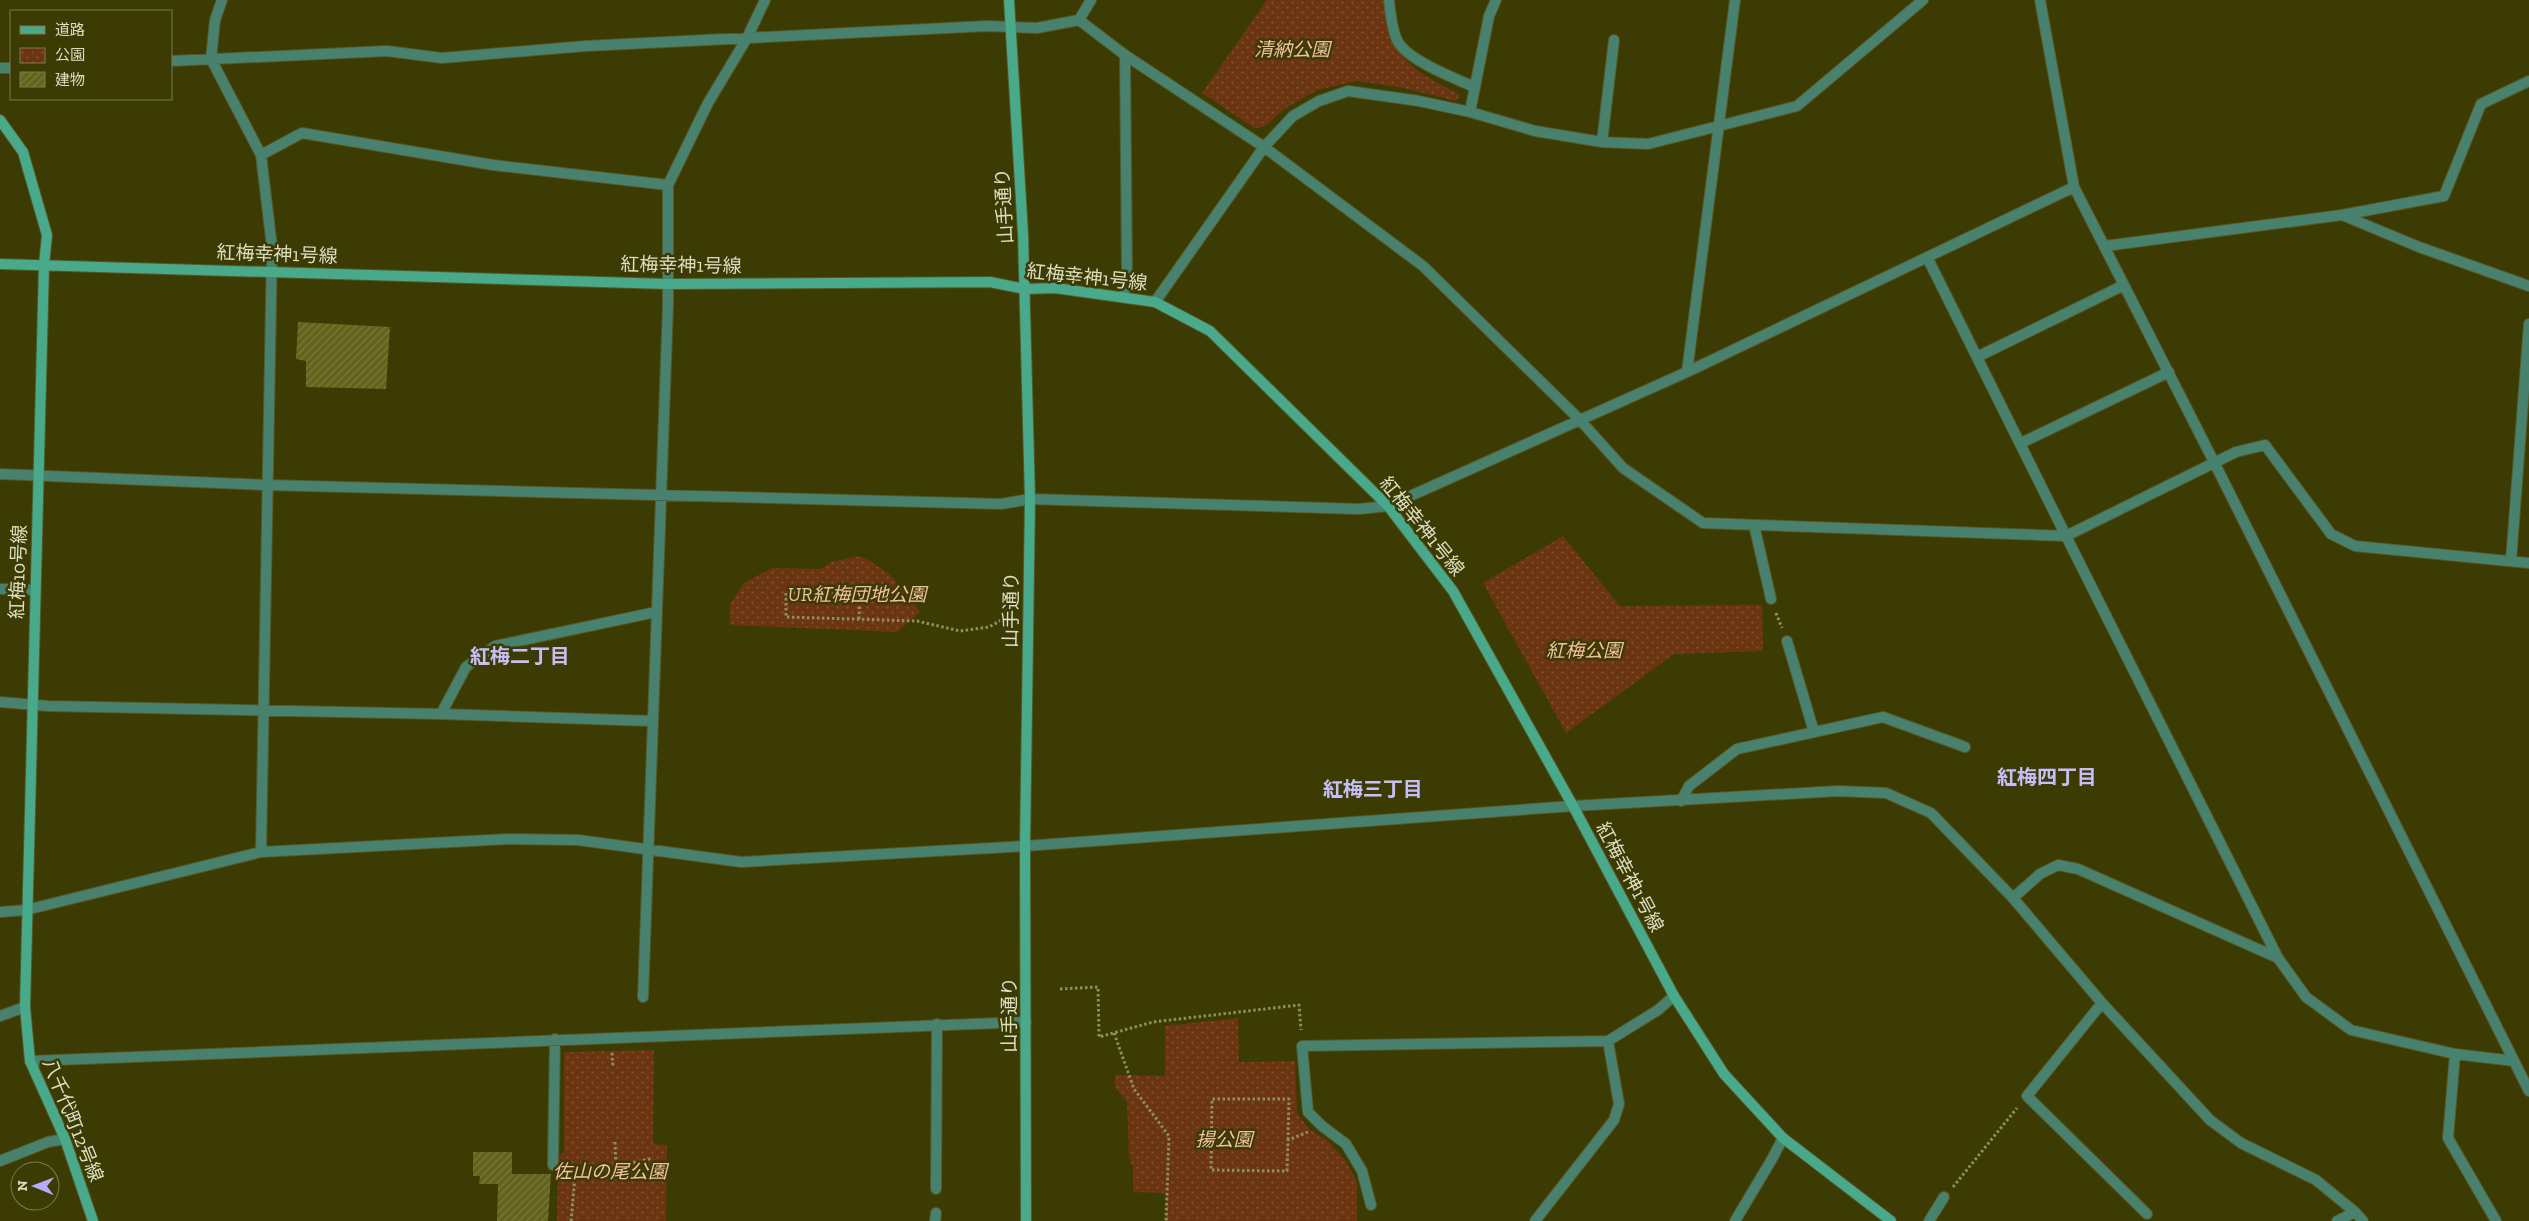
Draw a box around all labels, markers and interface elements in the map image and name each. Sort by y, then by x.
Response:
legend [10,10,172,100]
text: 道路 [55,21,85,39]
park label: 清納公園 [1254,38,1333,61]
text: 公園 [55,46,85,64]
text: 建物 [55,71,85,89]
street label: 山手通り [991,167,1017,245]
street label: 紅梅幸神1号線 [216,240,338,268]
street label: 紅梅幸神1号線 [620,252,742,278]
street label: 紅梅幸神1号線 [1025,259,1149,295]
street label: 紅梅幸神1号線 [1375,472,1469,580]
street label: 紅梅10号線 [5,524,31,620]
street label: 山手通り [999,572,1023,648]
park label: UR紅梅団地公園 [788,583,929,606]
park label: 紅梅公園 [1546,639,1625,662]
district label: 紅梅二丁目 [470,644,570,668]
district label: 紅梅四丁目 [1997,765,2097,789]
district label: 紅梅三丁目 [1323,777,1423,801]
street label: 紅梅幸神1号線 [1591,818,1669,936]
street label: 山手通り [998,977,1021,1053]
street label: 八千代町12号線 [38,1055,108,1185]
park label: 揚公園 [1195,1128,1255,1151]
park label: 佐山の尾公園 [553,1160,670,1183]
north arrow [10,1161,60,1211]
text: N [14,1180,31,1191]

